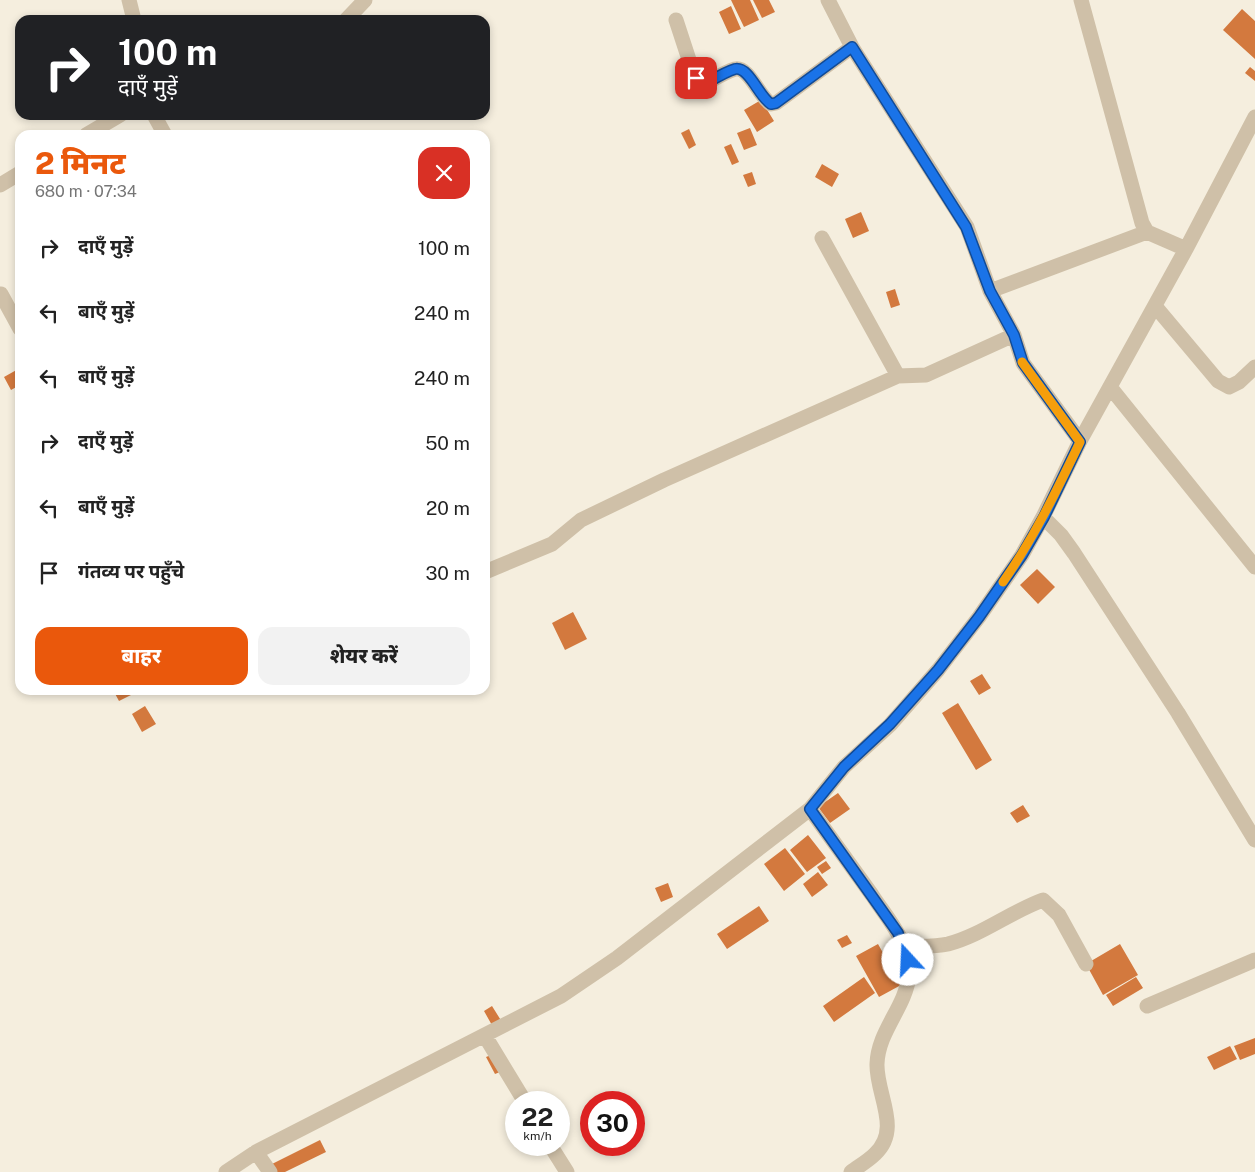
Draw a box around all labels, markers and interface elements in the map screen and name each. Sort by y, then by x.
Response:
text: 100 m [118,32,217,73]
icon: right [35,35,100,100]
pin [675,57,717,99]
icon: arrive [682,64,710,92]
text: दाएँ मुड़ें [118,74,178,100]
text: 2 मिनट [35,145,126,181]
button: close [418,147,470,199]
text: 680 m · 07:34 [35,182,137,201]
icon: right [35,234,63,262]
text: दाएँ मुड़ें [78,235,133,257]
text: 100 m [418,237,470,259]
icon: left [35,299,63,327]
text: बाएँ मुड़ें [78,300,134,322]
text: 240 m [414,302,470,324]
icon: left [35,364,63,392]
text: बाएँ मुड़ें [78,365,134,387]
text: 240 m [414,367,470,389]
icon: right [35,429,63,457]
text: दाएँ मुड़ें [78,430,133,452]
text: 50 m [425,432,470,454]
icon: left [35,494,63,522]
text: बाएँ मुड़ें [78,495,134,517]
text: 20 m [426,497,470,519]
icon: arrive [35,559,63,587]
text: गंतव्य पर पहुँचे [78,560,184,582]
text: 30 m [425,562,470,584]
button: बाहर [35,627,248,685]
button: शेयर करें [258,627,470,685]
position arrow [881,933,933,985]
speed limit sign: 30 [580,1091,645,1156]
text: 22 [522,1102,553,1132]
text: km/h [523,1129,552,1143]

